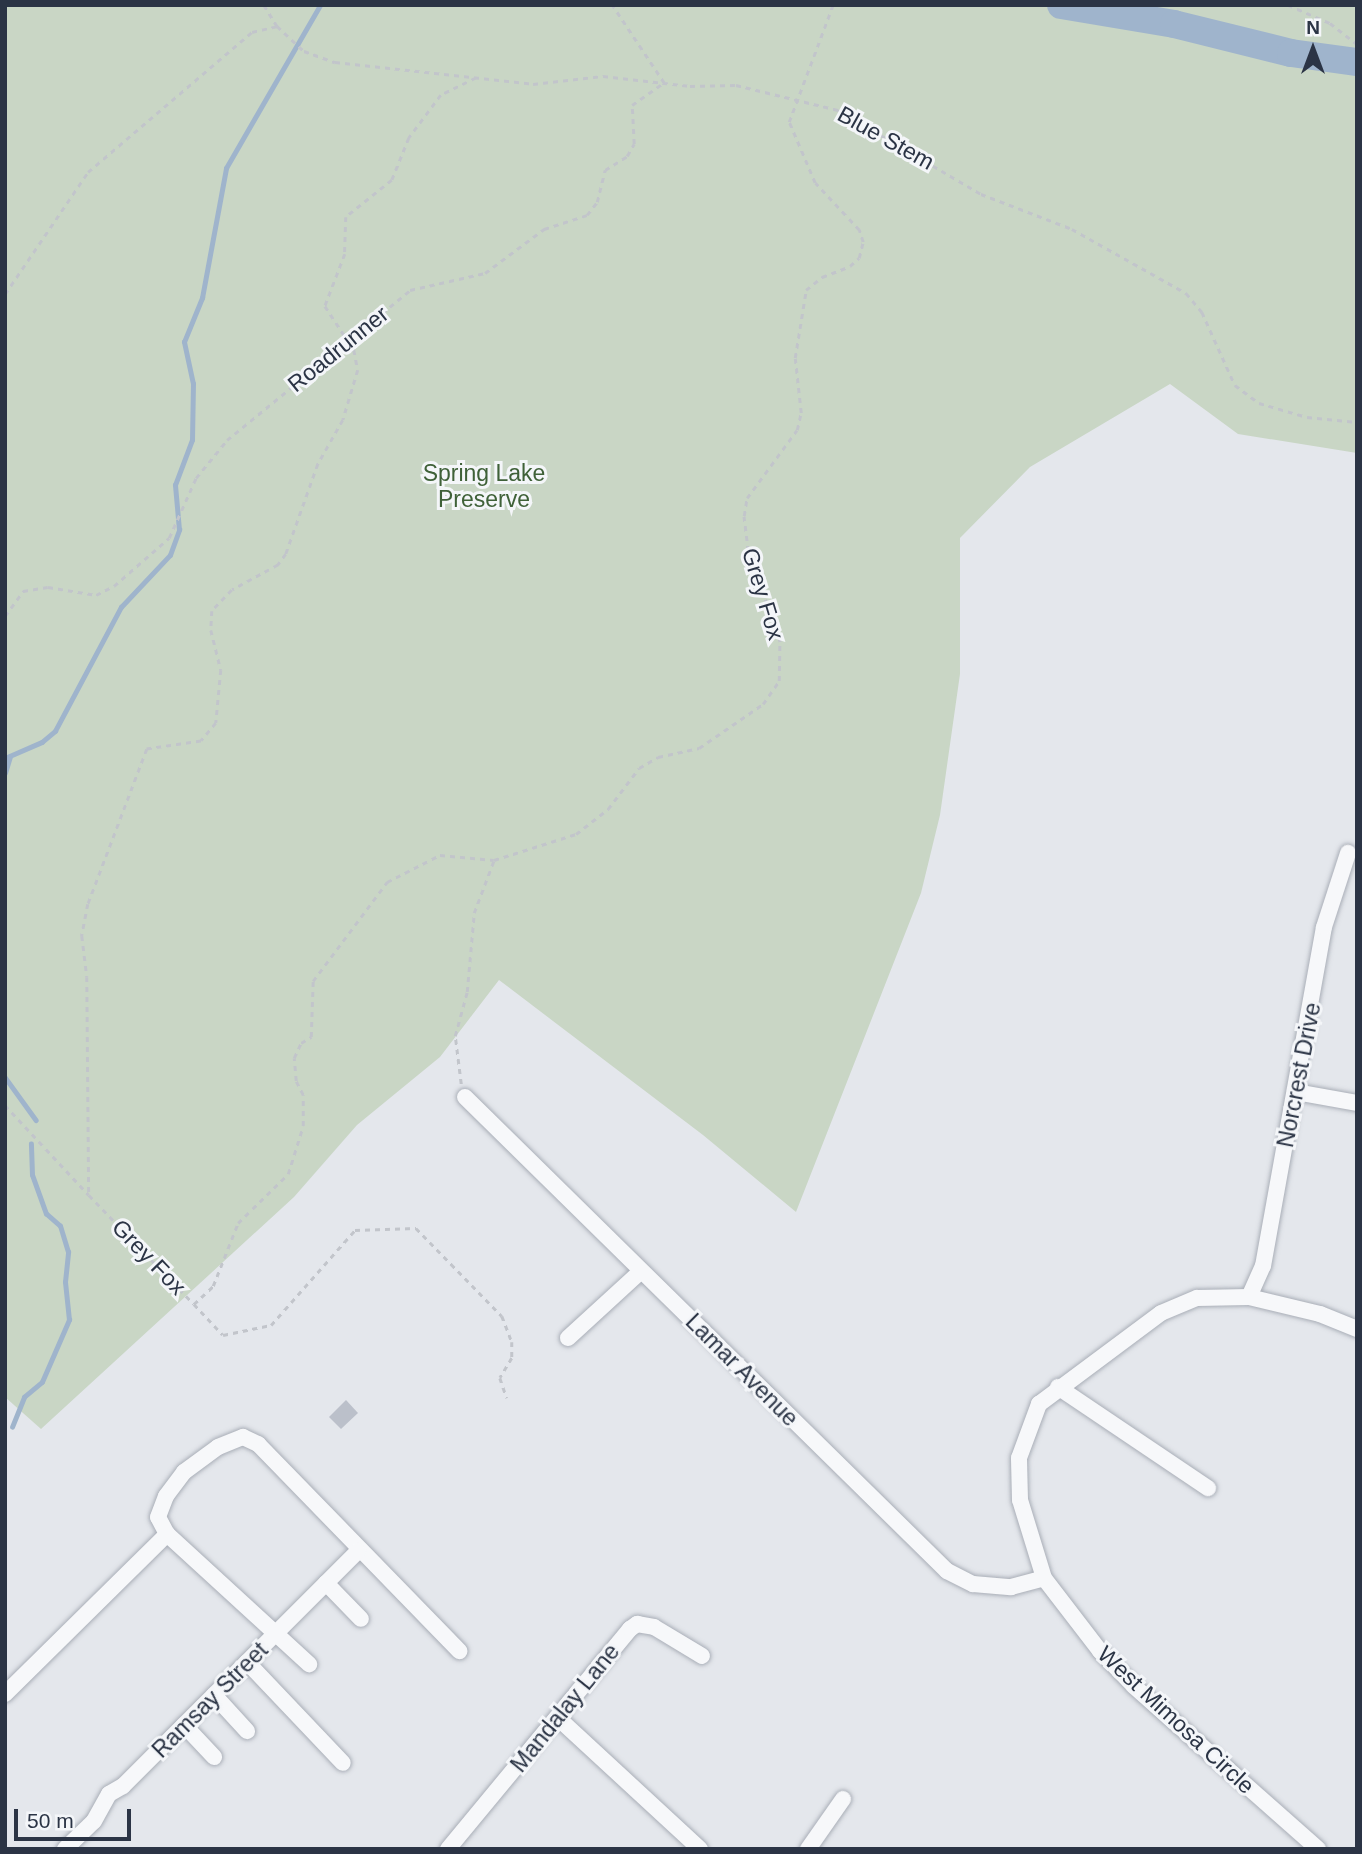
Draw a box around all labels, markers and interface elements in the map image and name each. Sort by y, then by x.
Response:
north arrow [1278,14,1348,84]
text: N [1306,17,1320,38]
street label: Blue Stem [833,100,939,176]
street label: Roadrunner [282,300,394,398]
park label: Spring Lake Preserve [423,459,545,513]
street label: Grey Fox [736,545,790,643]
street label: Norcrest Drive [1271,1000,1327,1150]
street label: Grey Fox [106,1213,192,1301]
street label: Lamar Avenue [680,1308,804,1432]
street label: Ramsay Street [146,1636,274,1764]
street label: Mandalay Lane [505,1638,625,1778]
street label: West Mimosa Circle [1092,1640,1260,1800]
scale bar [18,1794,135,1838]
text: 50 m [27,1809,74,1832]

